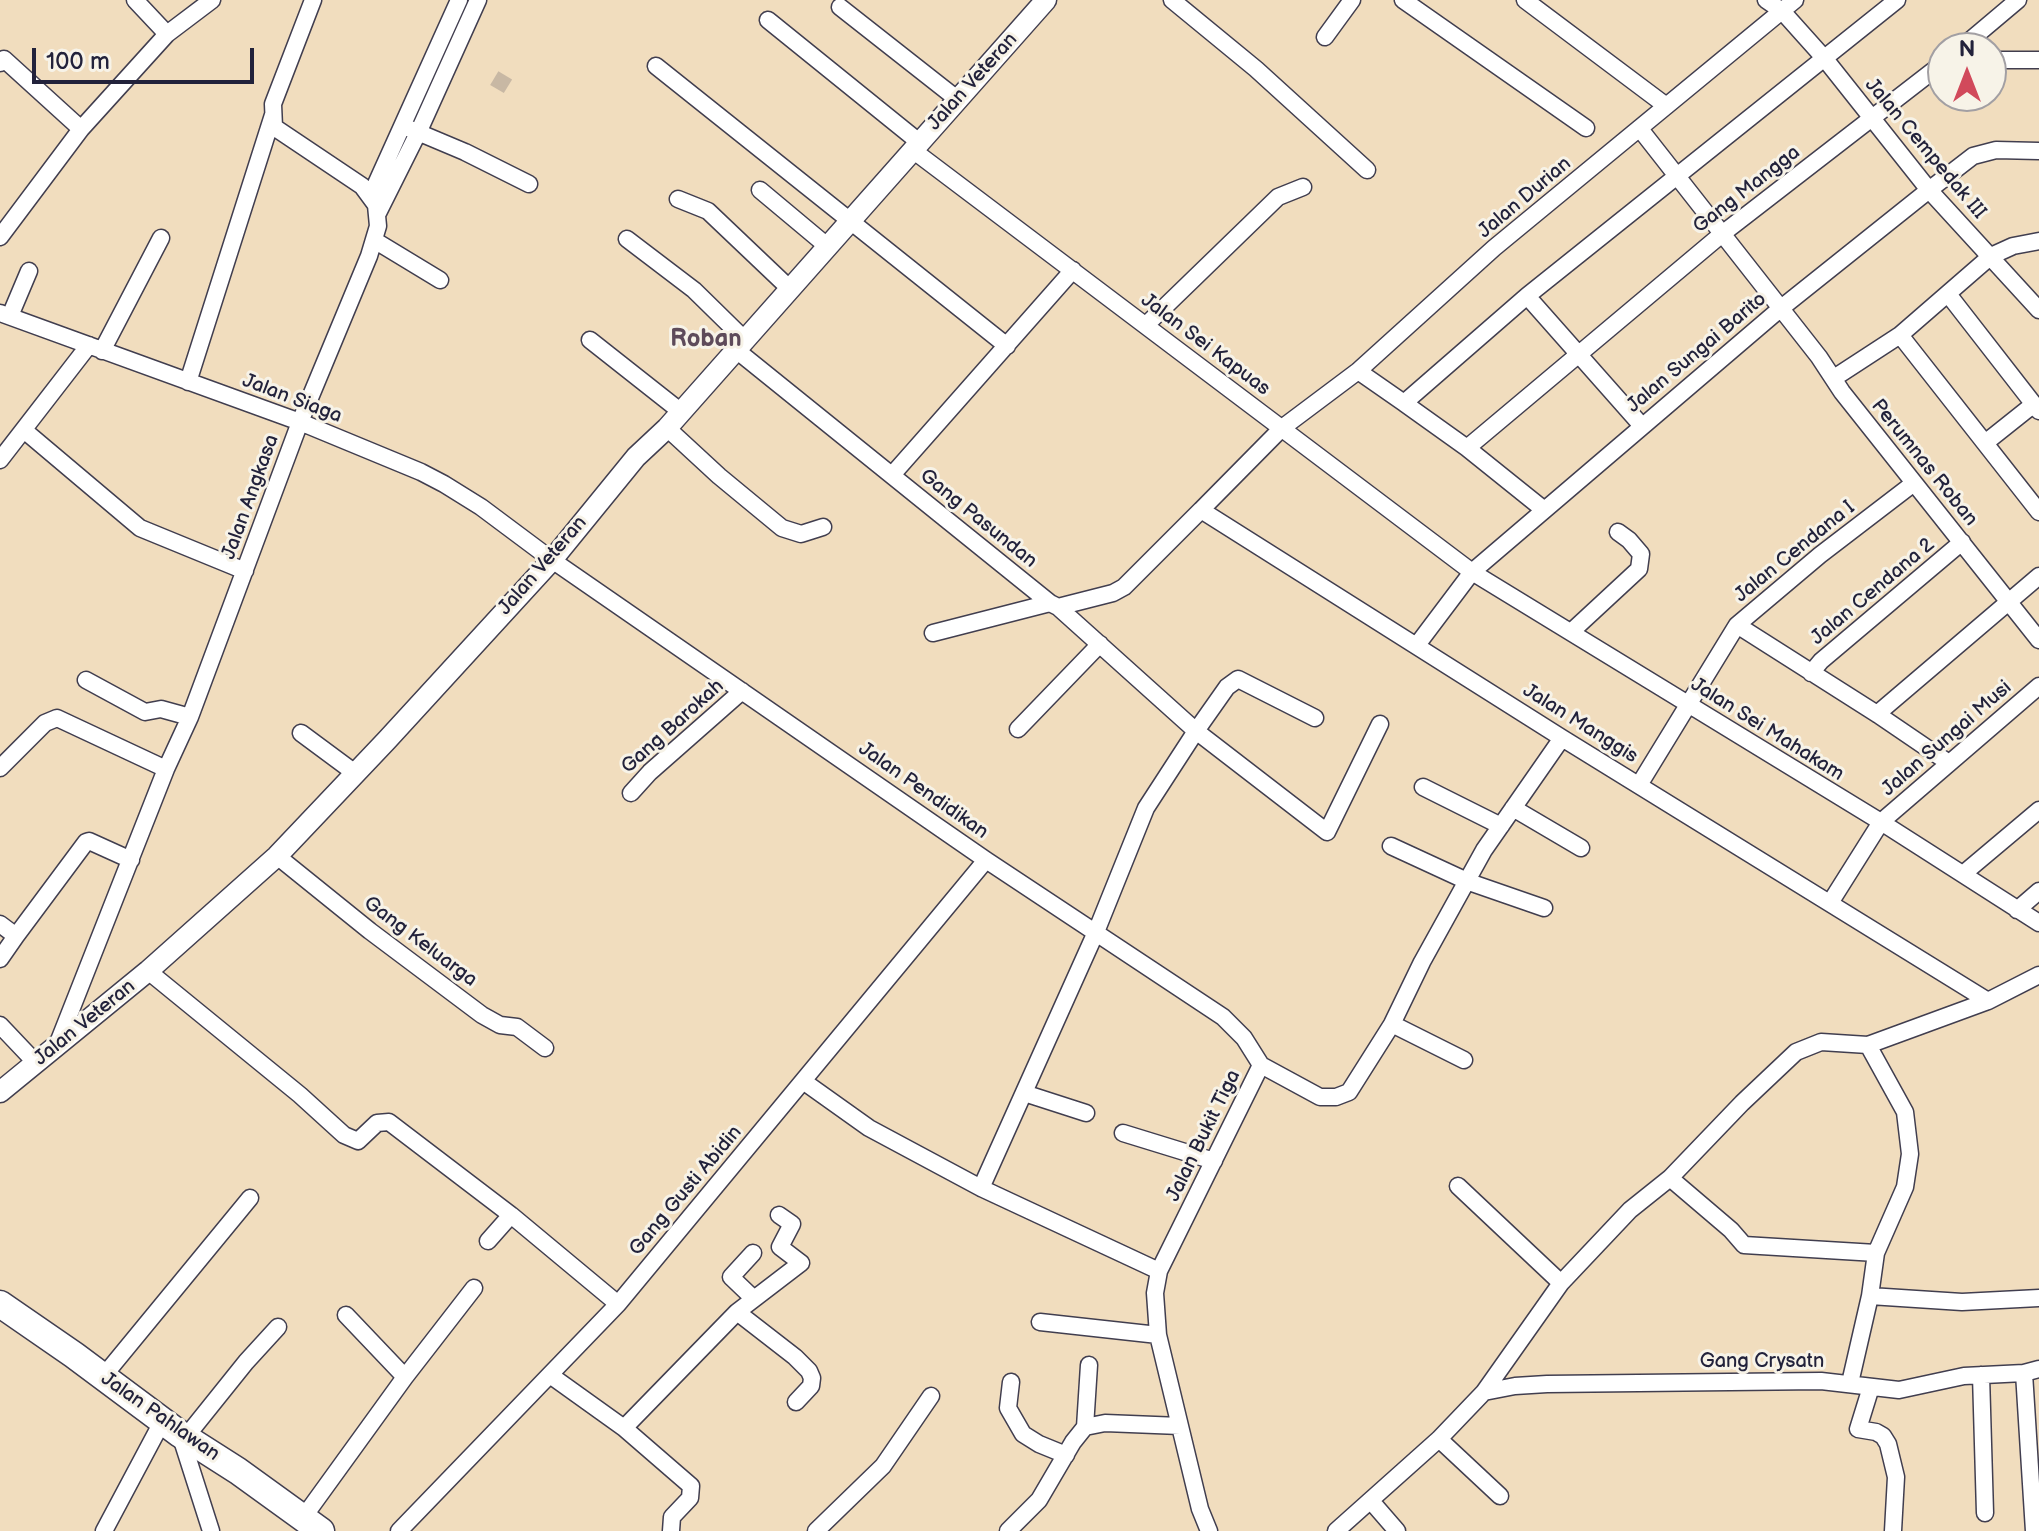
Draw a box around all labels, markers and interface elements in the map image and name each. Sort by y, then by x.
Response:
street label: Jalan Veteran [923,28,1023,136]
scale bar [36,32,258,82]
north arrow [1927,32,2007,112]
text: N [1959,36,1975,63]
text: 100 m [46,47,110,76]
street label: Jalan Cempedak III [1859,74,1991,224]
street label: Gang Mangga [1689,141,1805,239]
street label: Jalan Durian [1474,152,1576,244]
street label: Jalan Sungai Barito [1622,288,1772,418]
street label: Jalan Sei Kapuas [1136,289,1274,401]
district label: Roban [670,326,742,354]
street label: Jalan Siaga [239,369,345,429]
street label: Perumnas Roban [1866,395,1982,531]
street label: Jalan Angkasa [217,431,285,563]
street label: Gang Pasundan [914,464,1042,574]
street label: Jalan Cendana I [1730,496,1860,608]
street label: Jalan Veteran [494,512,592,620]
street label: Jalan Cendana 2 [1806,533,1940,651]
street label: Jalan Sei Mahakam [1686,673,1848,787]
street label: Gang Barokah [617,675,729,779]
street label: Jalan Sungai Musi [1877,676,2017,802]
street label: Jalan Manggis [1518,679,1642,769]
street label: Jalan Pendidikan [853,737,993,845]
street label: Gang Keluarga [359,892,481,992]
street label: Jalan Veteran [30,975,140,1071]
street label: Jalan Bukit Tiga [1162,1066,1246,1206]
street label: Gang Gusti Abidin [625,1121,747,1261]
street label: Gang Crysatn [1700,1350,1824,1374]
street label: Jalan Pahlawan [96,1367,224,1467]

